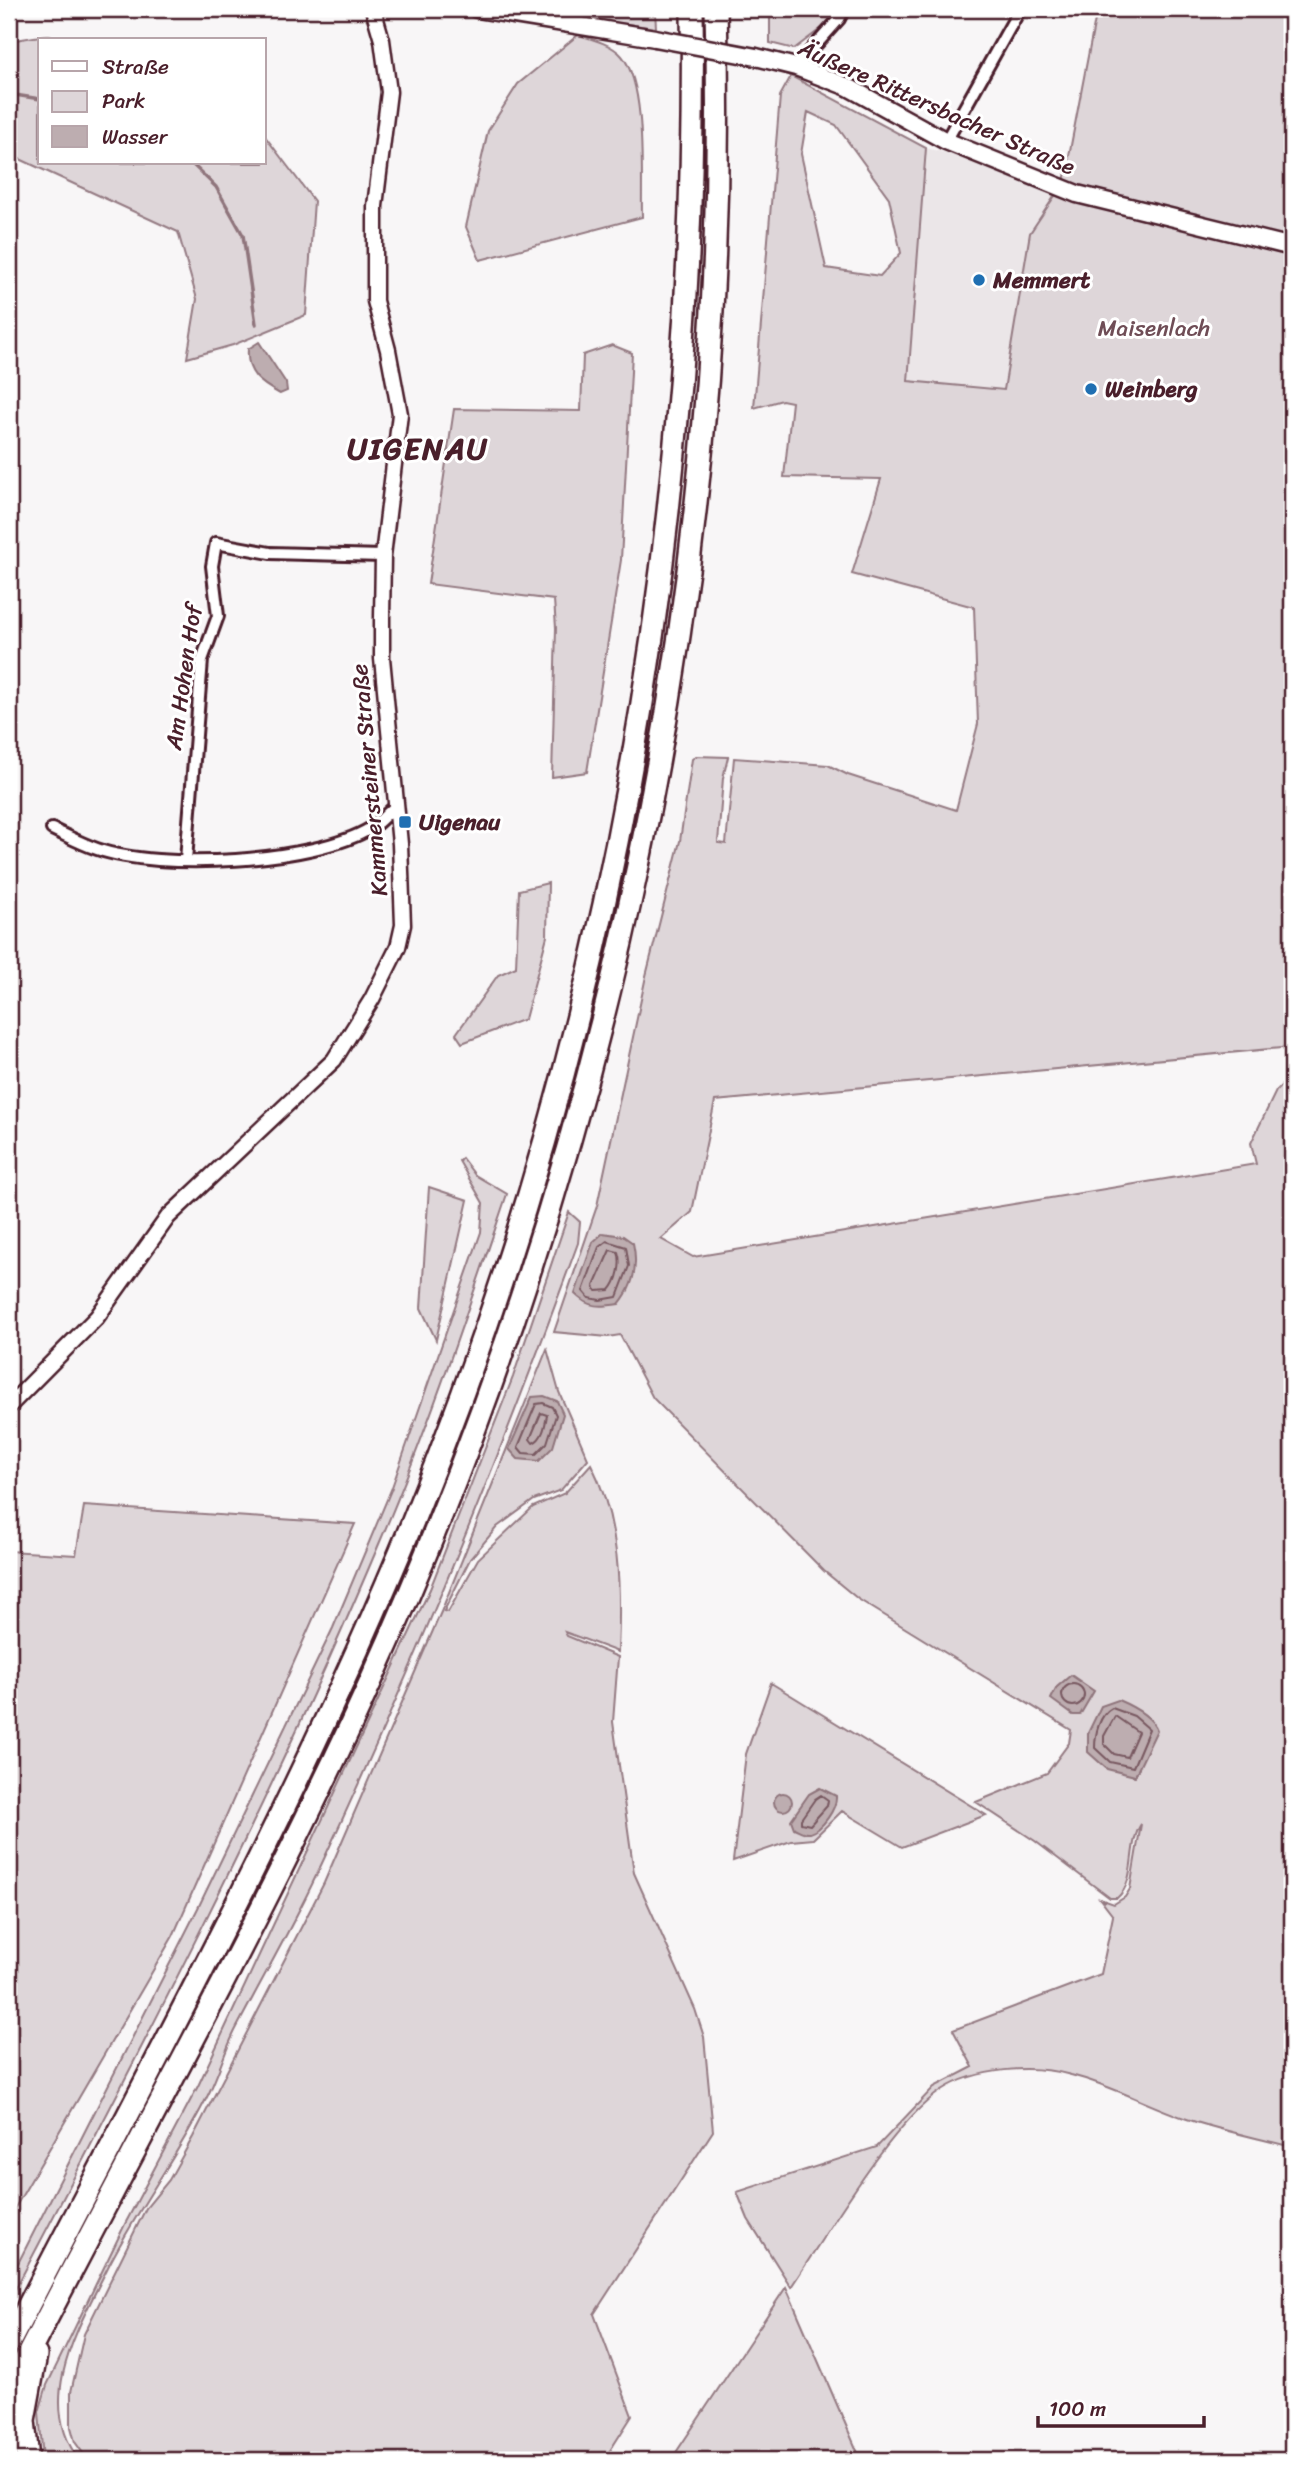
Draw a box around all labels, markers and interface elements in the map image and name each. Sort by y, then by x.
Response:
street label: Äußere Rittersbacher Straße [791,27,1082,187]
legend [38,38,266,164]
text: Straße [102,48,169,86]
text: Park [102,82,145,120]
text: Wasser [102,118,169,156]
place label: Memmert [992,260,1090,301]
marker: Memmert [971,272,987,288]
park label: Maisenlach [1098,308,1210,349]
place label: Weinberg [1105,369,1198,410]
marker: Weinberg [1083,381,1099,397]
district label: UIGENAU [347,422,489,476]
street label: Am Hohen Hof [153,599,214,754]
street label: Kammersteiner Straße [339,662,400,898]
place label: Uigenau [419,802,501,843]
marker: Uigenau [397,814,413,830]
scale bar [1038,2385,1205,2429]
text: 100 m [1049,2390,1106,2428]

